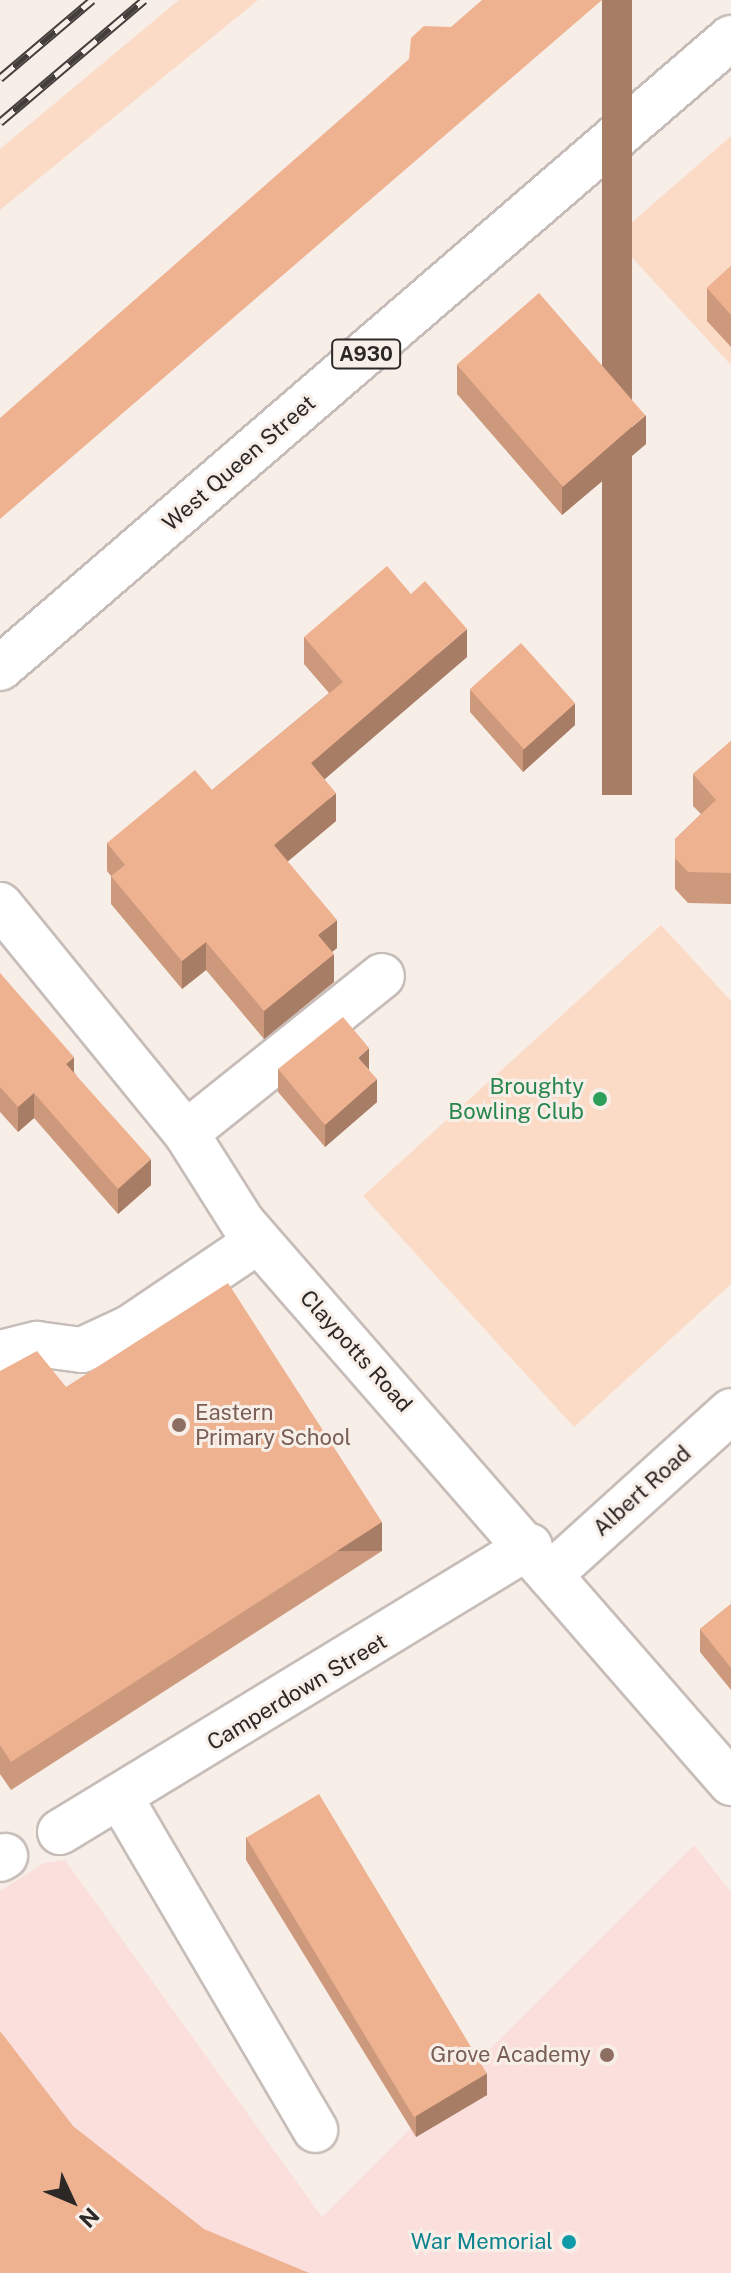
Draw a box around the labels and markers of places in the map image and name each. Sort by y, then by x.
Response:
place label: Broughty Bowling Club [448,1073,584,1124]
marker: Broughty Bowling Club [591,1090,609,1108]
place label: Eastern Primary School [195,1399,351,1450]
marker: Eastern Primary School [170,1416,188,1434]
place label: Grove Academy [430,2042,591,2068]
marker: Grove Academy [598,2046,616,2064]
place label: War Memorial [411,2229,553,2255]
marker: War Memorial [560,2233,578,2251]

